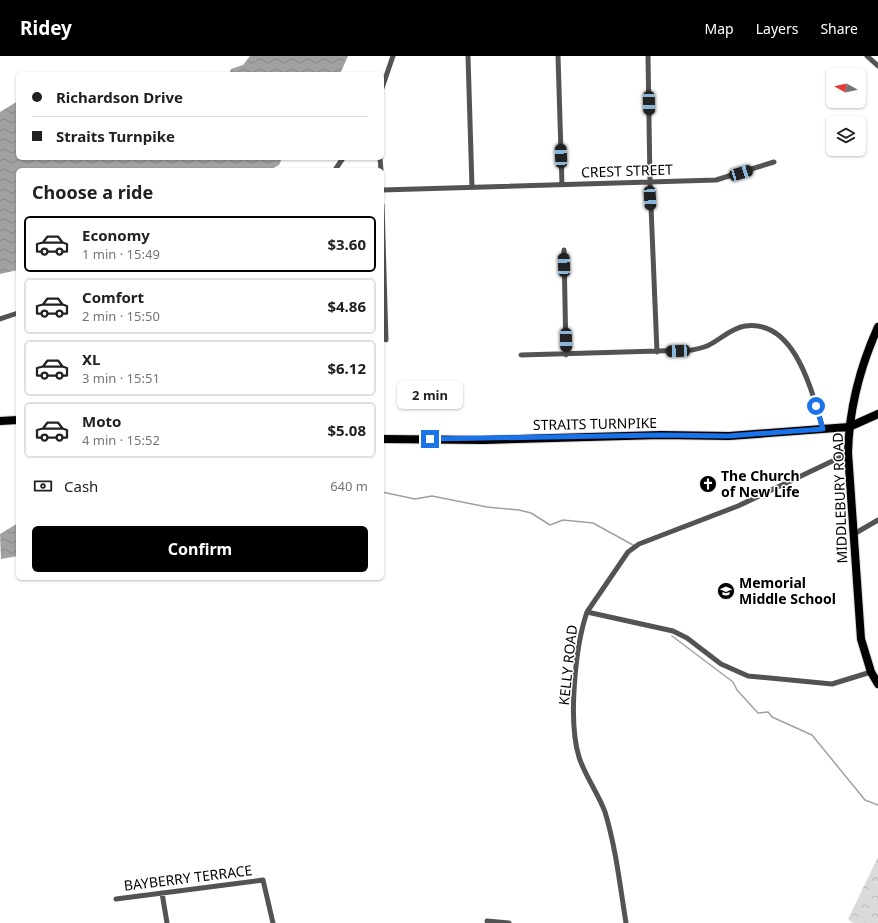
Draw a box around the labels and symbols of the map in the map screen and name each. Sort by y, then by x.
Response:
north arrow [826,68,866,108]
car [643,91,655,115]
car [555,144,567,168]
street label: CREST STREET [581,159,673,182]
car [728,164,754,182]
car [643,186,657,210]
car [558,253,570,277]
car [560,328,572,352]
car [666,345,690,357]
callout: 2 min [397,381,463,409]
route start [807,397,825,415]
street label: STRAITS TURNPIKE [533,413,657,434]
route end [421,430,439,448]
street label: MIDDLEBURY ROAD [828,432,851,564]
place label: The Church of New Life [721,466,800,501]
church icon: The Church of New Life [698,474,718,494]
place label: Memorial Middle School [739,573,836,608]
school or university icon: Memorial Middle School [716,581,736,601]
street label: KELLY ROAD [554,624,581,706]
street label: BAYBERRY TERRACE [123,860,253,895]

